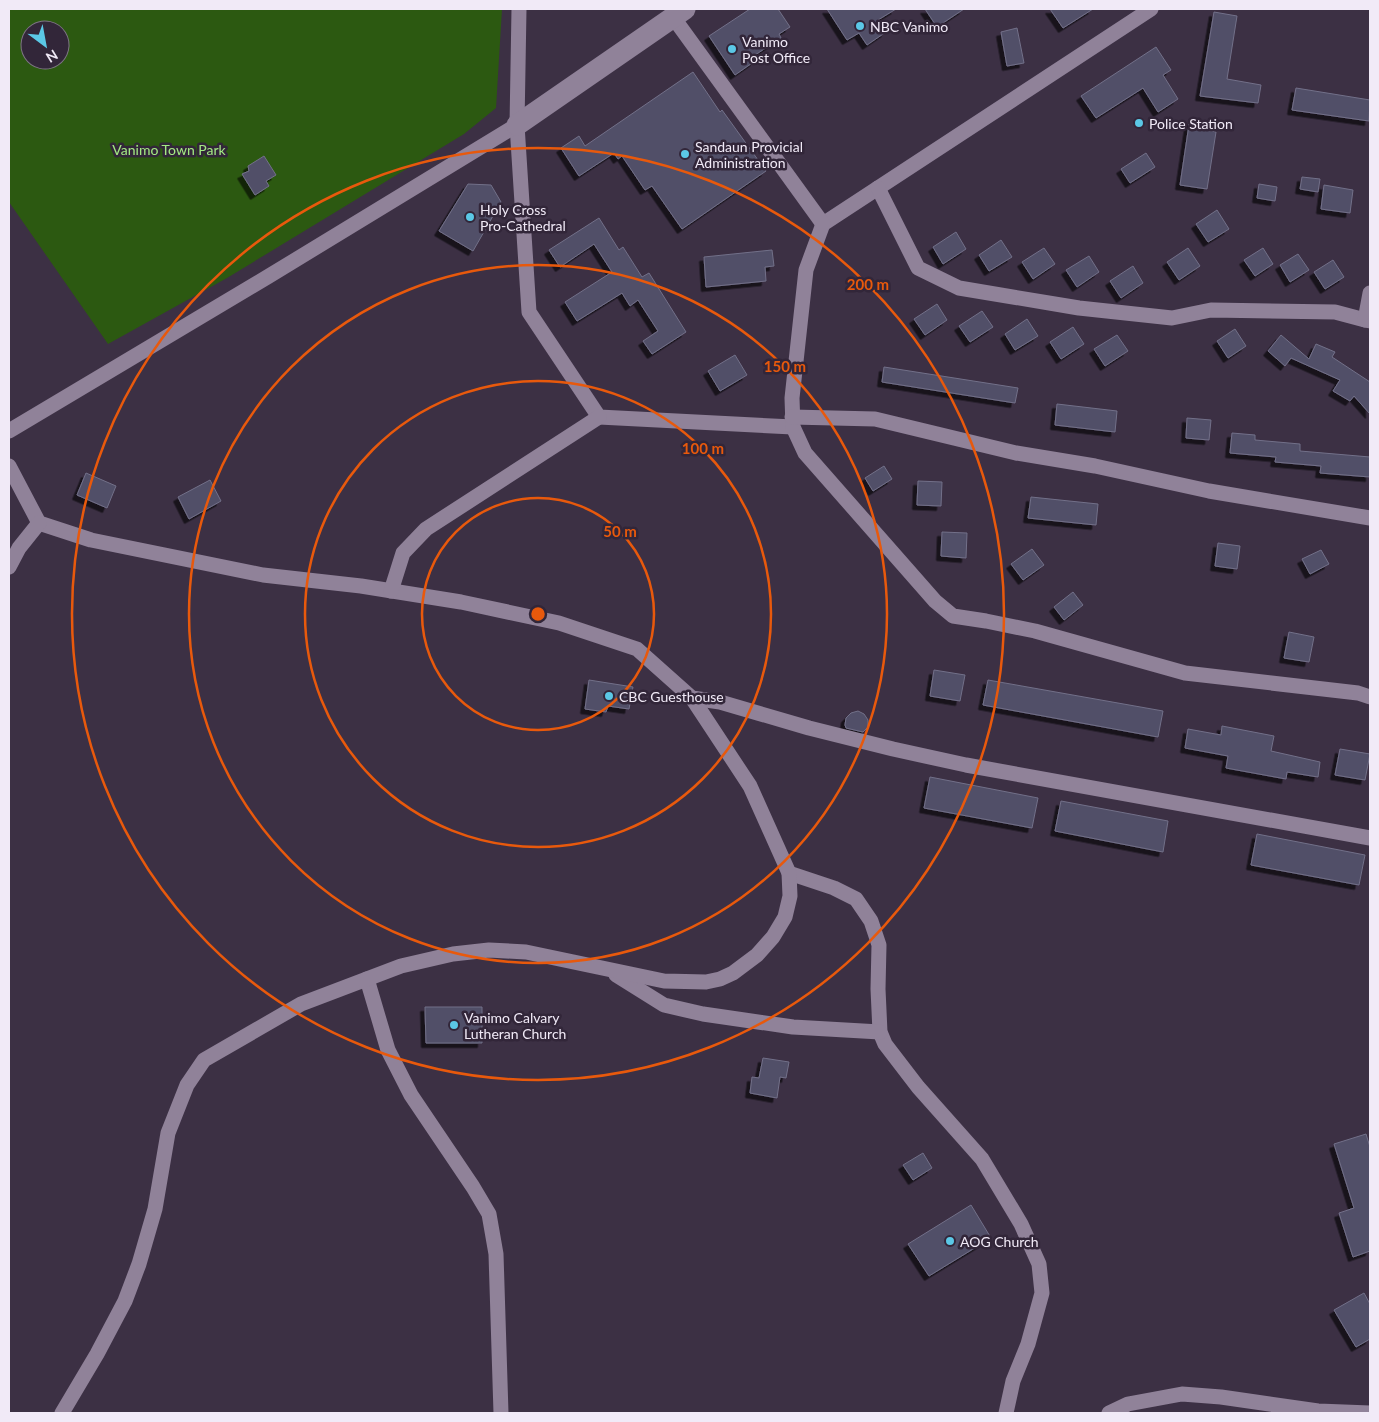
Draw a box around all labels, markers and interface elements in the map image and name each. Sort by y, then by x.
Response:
place label: NBC Vanimo [870,18,948,35]
north arrow [20,20,70,70]
marker: NBC Vanimo [854,20,866,32]
place label: Vanimo Post Office [742,33,810,66]
marker: Vanimo Post Office [726,43,738,55]
text: N [43,46,61,67]
place label: Police Station [1149,115,1233,132]
marker: Police Station [1133,117,1145,129]
place label: Sandaun Provicial Administration [695,138,803,171]
park label: Vanimo Town Park [112,141,227,158]
marker: Sandaun Provicial Administration [679,148,691,160]
place label: Holy Cross Pro-Cathedral [480,201,566,234]
marker: Holy Cross Pro-Cathedral [464,211,476,223]
text: 200 m [847,275,889,293]
text: 150 m [764,357,806,375]
text: 100 m [682,439,724,457]
text: 50 m [603,522,637,540]
centre of rings [529,605,547,623]
place label: CBC Guesthouse [619,688,724,705]
marker: CBC Guesthouse [603,690,615,702]
place label: Vanimo Calvary Lutheran Church [464,1009,566,1042]
marker: Vanimo Calvary Lutheran Church [448,1019,460,1031]
place label: AOG Church [960,1233,1039,1250]
marker: AOG Church [944,1235,956,1247]

